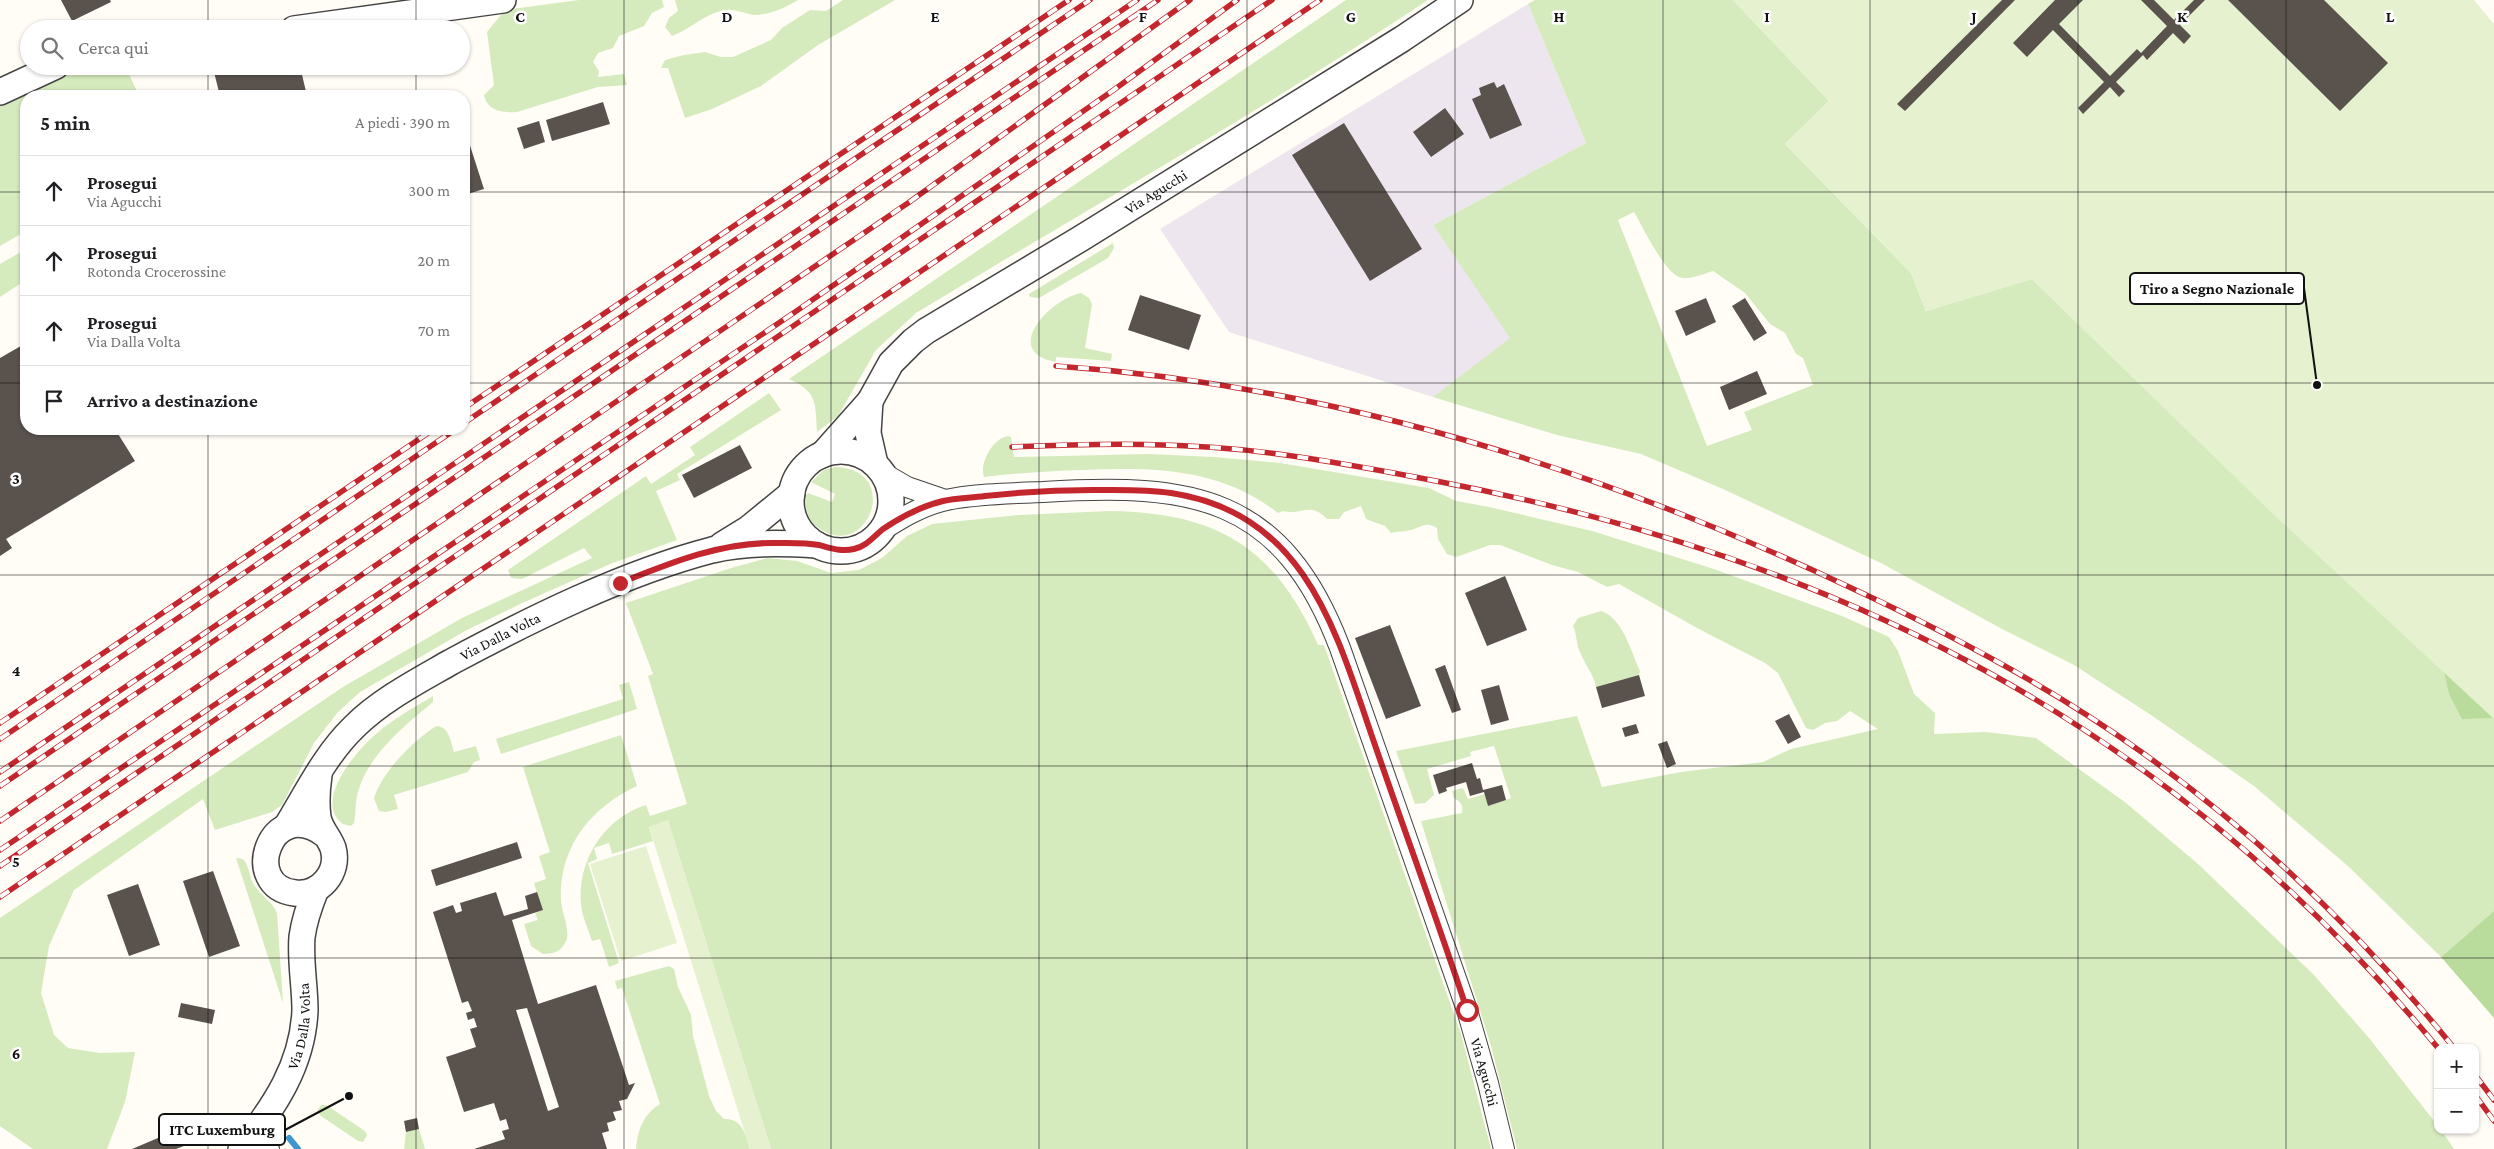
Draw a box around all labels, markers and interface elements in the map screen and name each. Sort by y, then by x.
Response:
text: C [515,8,525,25]
text: D [721,8,733,25]
text: E [930,8,940,25]
text: F [1139,8,1148,25]
text: G [1346,8,1356,25]
text: H [1554,8,1565,25]
text: I [1764,8,1770,25]
text: J [1969,8,1977,25]
text: K [2177,8,2188,25]
text: L [2386,8,2395,25]
search box [20,20,470,75]
icon: search [38,34,66,62]
text: Cerca qui [78,37,149,58]
text: 5 min [40,111,90,135]
text: A piedi · 390 m [355,114,450,131]
street label: Via Agucchi [1122,167,1190,217]
text: Prosegui [87,172,157,193]
icon: ahead [40,177,68,205]
text: 300 m [408,182,450,199]
text: Via Agucchi [87,193,162,210]
text: Prosegui [87,242,157,263]
icon: ahead [40,247,68,275]
text: 20 m [417,252,450,269]
text: Rotonda Crocerossine [87,263,226,280]
callout: Tiro a Segno Nazionale [2130,273,2304,304]
text: Tiro a Segno Nazionale [2140,280,2295,297]
text: Prosegui [87,312,157,333]
icon: ahead [40,317,68,345]
text: 70 m [418,322,450,339]
text: Via Dalla Volta [87,333,181,350]
icon: arrive [40,387,68,415]
text: Arrivo a destinazione [87,390,258,411]
text: 3 [12,470,20,487]
route end [609,572,632,595]
street label: Via Dalla Volta [457,609,543,664]
text: 4 [12,662,21,679]
text: 5 [12,853,20,870]
street label: Via Dalla Volta [284,982,313,1072]
route start [1456,999,1479,1022]
street label: Via Agucchi [1467,1036,1501,1108]
map controls [2434,1044,2479,1134]
button: + [2434,1044,2479,1089]
text: 6 [12,1045,20,1062]
button: − [2434,1089,2479,1134]
callout: ITC Luxemburg [159,1114,285,1145]
text: ITC Luxemburg [169,1121,275,1138]

